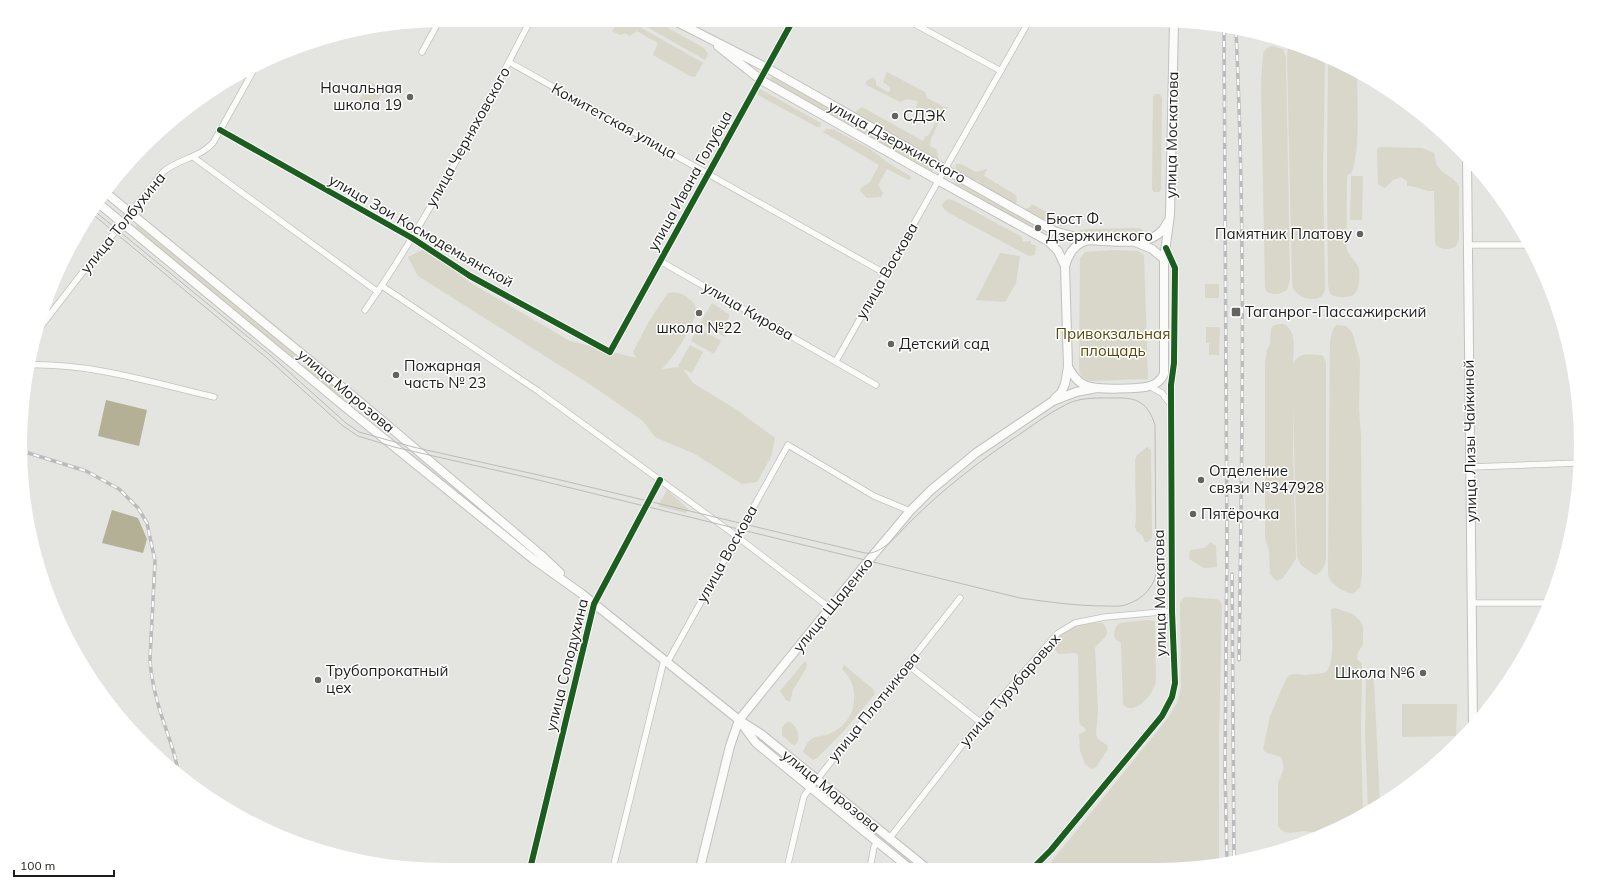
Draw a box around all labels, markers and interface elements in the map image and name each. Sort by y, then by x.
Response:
street label: улица Черняховского [421,63,514,210]
street label: улица Москатова [1161,71,1182,199]
place label: Начальная школа 19 [320,78,402,114]
street label: Комитетская улица [548,78,680,163]
marker: Начальная школа 19 [405,92,415,102]
street label: улица Дзержинского [825,96,969,187]
place label: СДЭК [903,106,946,125]
street label: улица Ивана Голубца [643,107,736,254]
marker: СДЭК [890,111,900,121]
street label: улица Толбухина [76,168,169,277]
street label: улица Зои Космодемьянской [325,170,517,291]
place label: Бюст Ф. Дзержинского [1046,209,1153,245]
street label: улица Воскова [851,219,922,322]
marker: Бюст Ф. Дзержинского [1033,223,1043,233]
place label: Памятник Платову [1215,224,1352,243]
marker: Памятник Платову [1355,229,1365,239]
street label: улица Кирова [699,277,797,344]
place label: Таганрог-Пассажирский [1245,302,1426,321]
marker: Таганрог-Пассажирский [1230,306,1242,318]
marker: школа №22 [694,308,704,318]
place label: школа №22 [656,318,742,337]
park label: Привокзальная площадь [1056,324,1170,360]
place label: Детский сад [899,334,989,353]
marker: Детский сад [886,339,896,349]
street label: улица Морозова [294,344,399,437]
place label: Пожарная часть № 23 [404,356,486,392]
street label: улица Лизы Чайкиной [1459,359,1480,523]
marker: Пожарная часть № 23 [391,370,401,380]
place label: Отделение связи №347928 [1209,461,1324,497]
marker: Отделение связи №347928 [1196,475,1206,485]
street label: улица Воскова [692,502,761,606]
place label: Пятёрочка [1201,504,1279,523]
marker: Пятёрочка [1188,509,1198,519]
street label: улица Москатова [1149,529,1170,657]
street label: улица Щаденко [788,553,877,656]
street label: улица Солодухина [541,597,592,733]
street label: улица Турубаровых [955,629,1064,750]
street label: улица Плотникова [824,648,924,765]
place label: Трубопрокатный цех [326,661,448,697]
place label: Школа №6 [1335,663,1415,682]
marker: Школа №6 [1418,668,1428,678]
marker: Трубопрокатный цех [313,675,323,685]
street label: улица Морозова [778,745,884,836]
scale bar [14,852,114,878]
text: 100 m [20,858,55,873]

